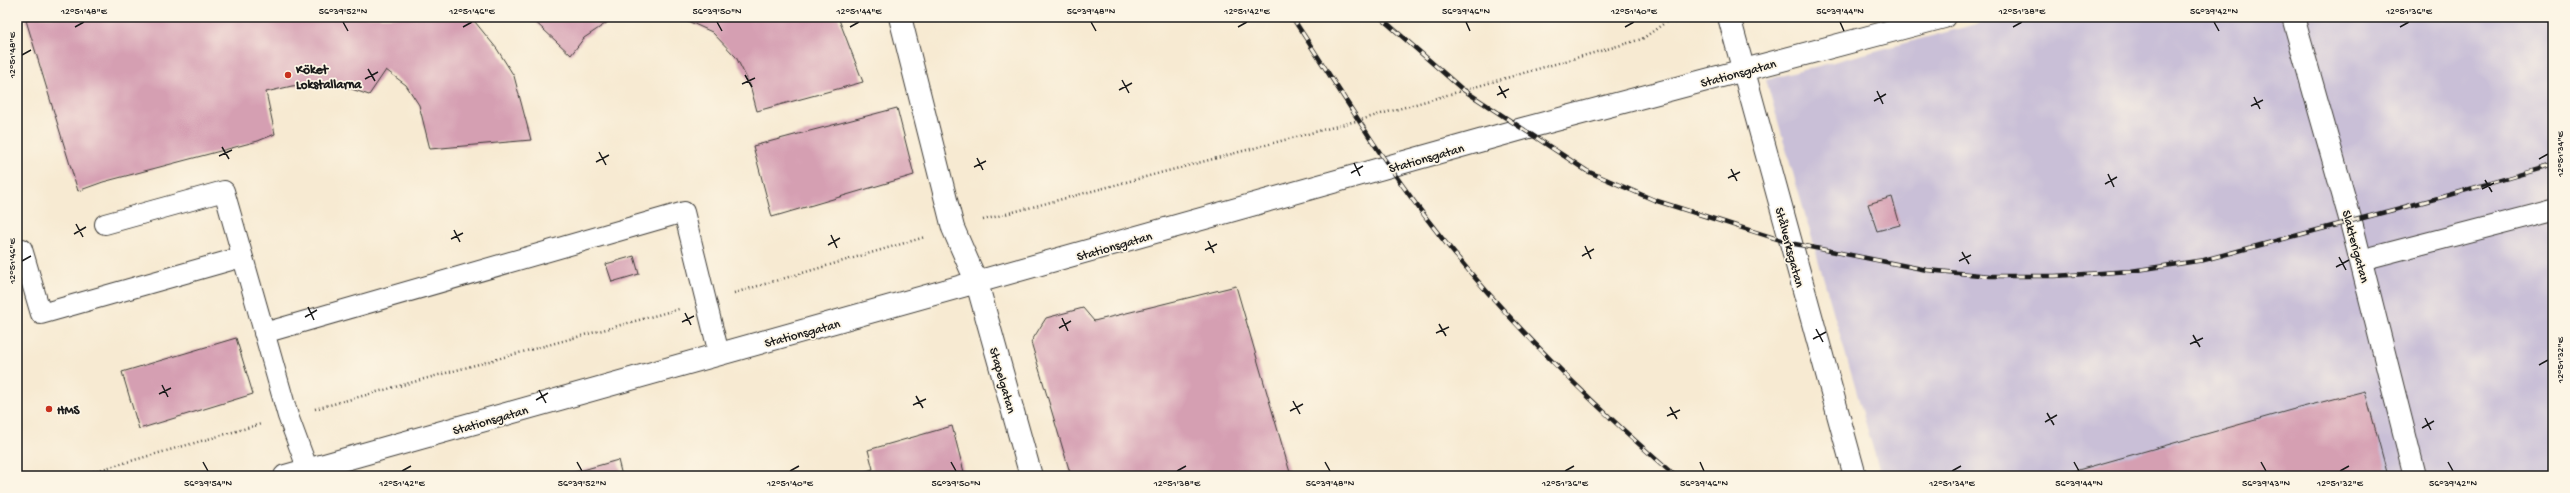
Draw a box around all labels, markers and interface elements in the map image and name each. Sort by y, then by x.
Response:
text: 12°51'48"E [60,6,108,18]
text: 56°39'52"N [319,6,368,18]
text: 12°51'46"E [448,6,495,18]
text: 56°39'50"N [692,6,742,18]
text: 12°51'44"E [835,6,882,18]
text: 56°39'48"N [1067,6,1116,18]
text: 12°51'42"E [1223,6,1270,18]
text: 56°39'46"N [1442,6,1490,18]
text: 12°51'40"E [1610,6,1658,18]
text: 56°39'44"N [1816,6,1864,18]
text: 12°51'38"E [1998,6,2046,18]
text: 56°39'42"N [2190,6,2238,18]
text: 12°51'36"E [2385,6,2433,18]
text: 12°51'48"E [7,31,19,79]
street label: Stationsgatan [1699,57,1779,92]
place label: Köket Lokstallarna [295,63,362,93]
marker: Köket Lokstallarna [283,70,293,80]
text: 12°51'34"E [2555,130,2567,178]
street label: Stationsgatan [1387,141,1467,177]
street label: Stålverksgatan [1771,206,1807,290]
street label: Slakterigatan [2338,209,2372,285]
street label: Stationsgatan [1075,229,1155,265]
text: 12°51'46"E [7,238,19,285]
street label: Stationsgatan [763,317,843,352]
text: 12°51'32"E [2555,336,2567,384]
street label: Stapelgatan [985,346,1018,416]
street label: Stationsgatan [451,403,531,439]
marker: HMS [44,404,54,414]
place label: HMS [57,404,80,419]
text: 56°39'54"N [184,478,233,490]
text: 12°51'42"E [378,478,425,490]
text: 56°39'52"N [558,478,607,490]
text: 12°51'40"E [766,478,814,490]
text: 56°39'50"N [931,478,981,490]
text: 12°51'38"E [1153,478,1201,490]
text: 56°39'48"N [1306,478,1355,490]
text: 12°51'36"E [1541,478,1589,490]
text: 56°39'46"N [1680,478,1728,490]
text: 12°51'34"E [1928,478,1976,490]
text: 56°39'44"N [2055,478,2103,490]
text: 56°39'43"N [2242,478,2291,490]
text: 12°51'32"E [2316,478,2364,490]
text: 56°39'42"N [2429,478,2477,490]

